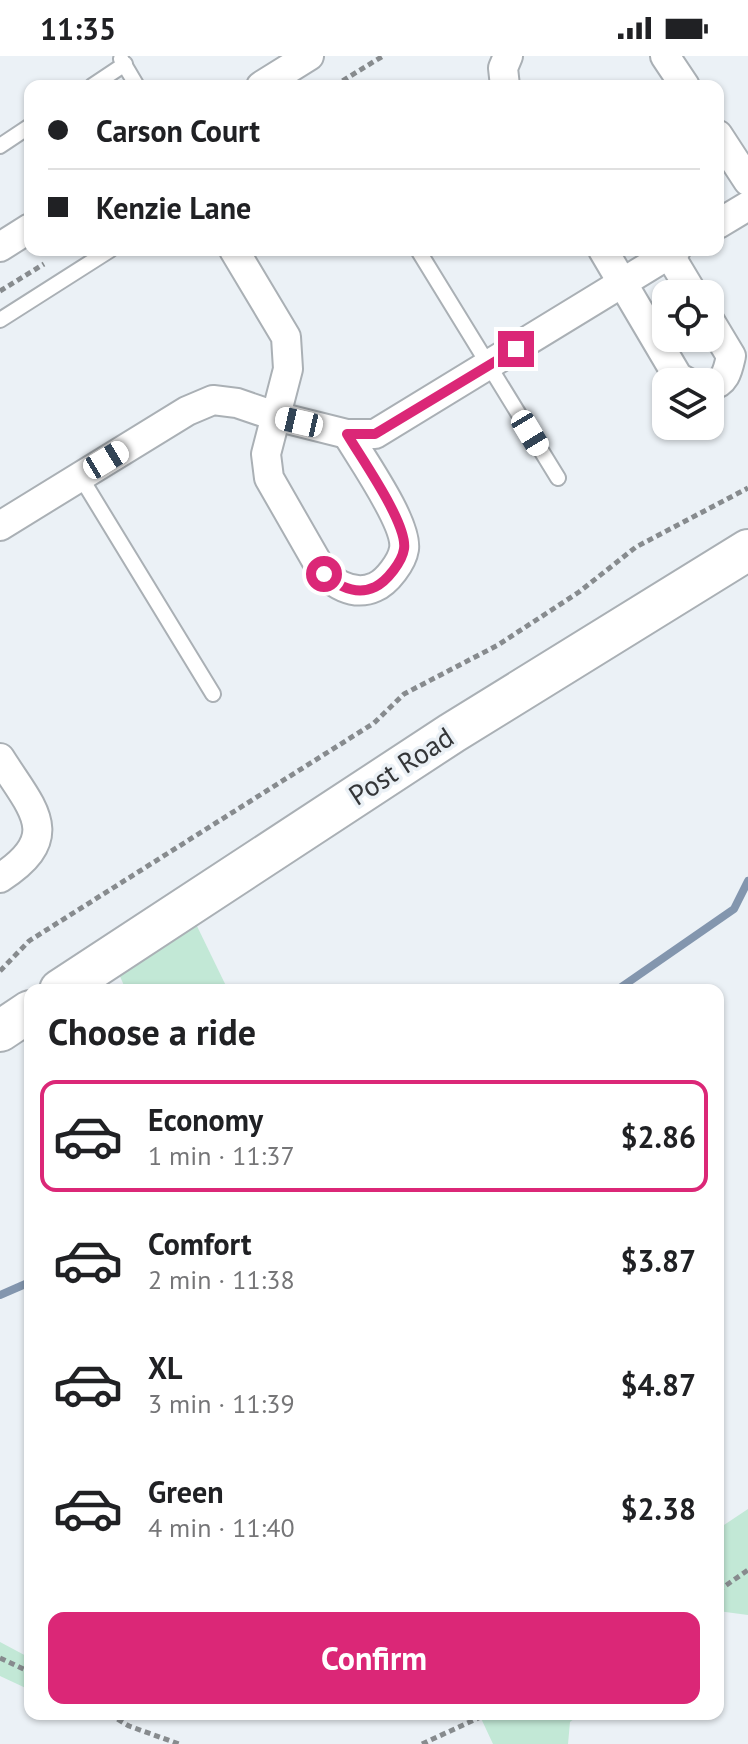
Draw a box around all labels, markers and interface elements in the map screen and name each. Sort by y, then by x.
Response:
text: 11:35 [40,9,116,48]
text: Carson Court [96,111,260,150]
text: Kenzie Lane [96,188,251,227]
map controls [652,280,724,440]
button: locate [652,280,724,352]
route end [498,331,534,367]
button: layers [652,368,724,440]
car [273,405,325,439]
car [507,406,553,460]
car [79,437,133,483]
route start [306,556,342,592]
street label: Post Road [341,718,460,813]
text: Choose a ride [48,1008,256,1055]
icon: car [52,1100,124,1172]
text: Economy [148,1100,263,1139]
text: $2.86 [621,1117,696,1156]
text: 1 min · 11:37 [148,1139,295,1172]
icon: car [52,1224,124,1296]
text: Comfort [148,1224,251,1263]
text: $3.87 [621,1241,696,1280]
text: 2 min · 11:38 [148,1263,295,1296]
icon: car [52,1348,124,1420]
text: XL [148,1348,182,1387]
text: $4.87 [621,1365,696,1404]
text: 3 min · 11:39 [148,1387,295,1420]
icon: car [52,1472,124,1544]
text: Green [148,1472,223,1511]
text: $2.38 [621,1489,696,1528]
text: 4 min · 11:40 [148,1511,295,1544]
button: Confirm [48,1612,700,1704]

